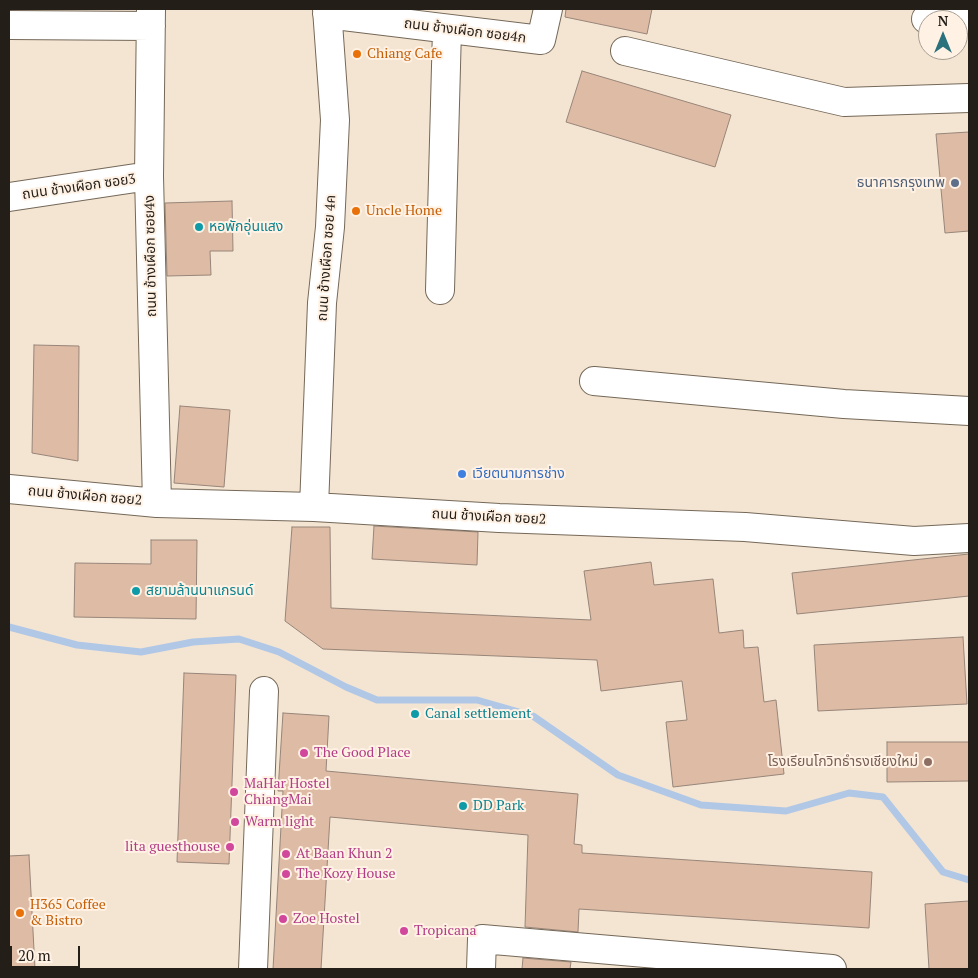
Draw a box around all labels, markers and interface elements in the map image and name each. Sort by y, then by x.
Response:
north arrow [918,10,968,60]
text: N [938,11,948,30]
street label: ถนน ช้างเผือก ซอย4ก [403,15,527,47]
place label: Chiang Cafe [367,46,442,62]
marker: Chiang Cafe [351,48,363,60]
street label: ถนน ช้างเผือก ซอย3 [21,171,137,203]
place label: ธนาคารกรุงเทพ [857,175,945,191]
marker: ธนาคารกรุงเทพ [949,177,961,189]
street label: ถนน ช้างเผือก ซอย 4ค [314,194,340,322]
street label: ถนน ช้างเผือก ซอย4ง [142,195,160,317]
place label: Uncle Home [366,203,442,219]
marker: Uncle Home [350,205,362,217]
place label: หอพักอุ่นแสง [209,219,283,235]
marker: หอพักอุ่นแสง [193,221,205,233]
place label: เวียตนามการช่าง [472,466,565,482]
marker: เวียตนามการช่าง [456,468,468,480]
street label: ถนน ช้างเผือก ซอย2 [27,483,143,509]
street label: ถนน ช้างเผือก ซอย2 [431,506,547,528]
place label: สยามล้านนาแกรนด์ [146,583,254,599]
marker: สยามล้านนาแกรนด์ [130,585,142,597]
place label: Canal settlement [425,706,531,722]
marker: Canal settlement [409,708,421,720]
place label: The Good Place [314,745,411,761]
marker: The Good Place [298,747,310,759]
place label: โรงเรียนโกวิทธำรงเชียงใหม่ [768,754,918,770]
marker: โรงเรียนโกวิทธำรงเชียงใหม่ [922,756,934,768]
place label: MaHar Hostel ChiangMai [244,776,330,809]
marker: MaHar Hostel ChiangMai [228,786,240,798]
place label: DD Park [473,798,524,814]
marker: DD Park [457,800,469,812]
place label: Warm light [245,814,314,830]
marker: Warm light [229,816,241,828]
place label: lita guesthouse [125,839,220,855]
marker: lita guesthouse [224,841,236,853]
place label: At Baan Khun 2 [296,846,392,862]
marker: At Baan Khun 2 [280,848,292,860]
place label: The Kozy House [296,866,395,882]
marker: The Kozy House [280,868,292,880]
place label: H365 Coffee & Bistro [30,897,106,930]
marker: H365 Coffee & Bistro [14,907,26,919]
place label: Zoe Hostel [293,911,360,927]
marker: Zoe Hostel [277,913,289,925]
place label: Tropicana [414,923,476,939]
marker: Tropicana [398,925,410,937]
scale bar [12,936,82,968]
text: 20 m [18,945,51,965]

